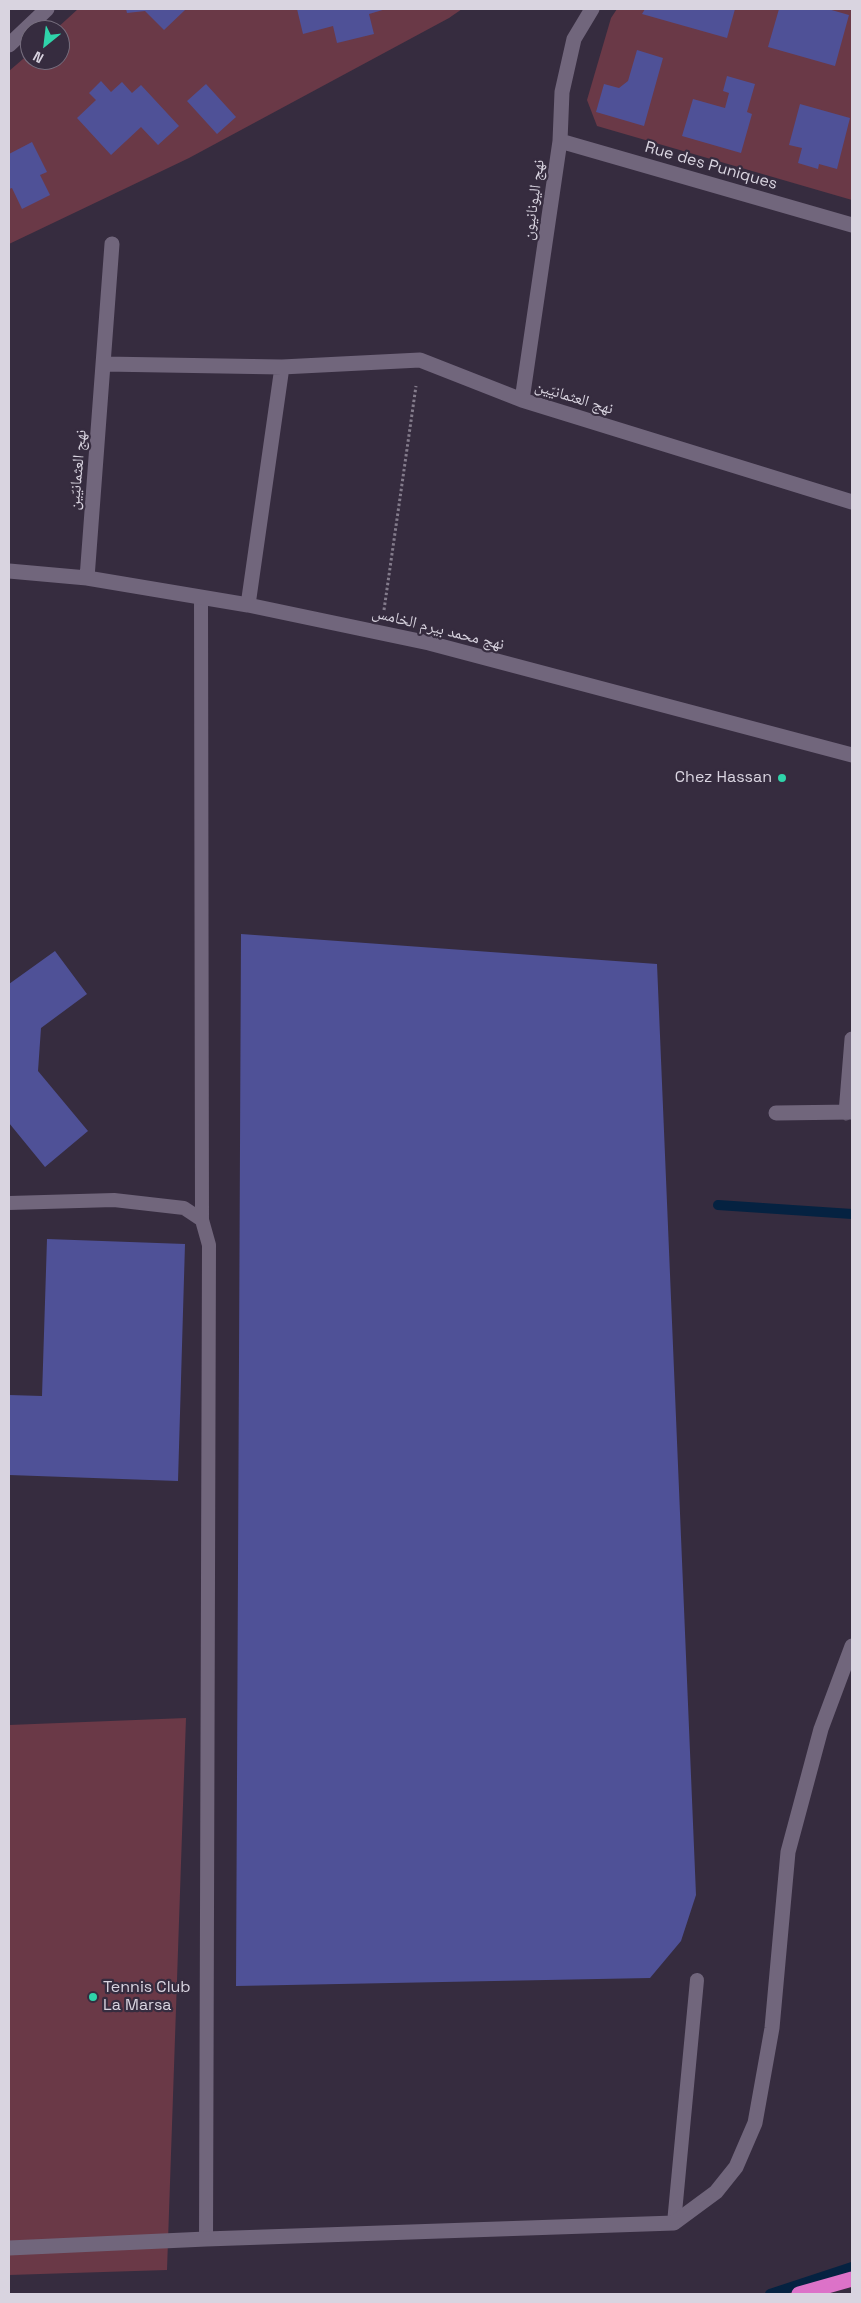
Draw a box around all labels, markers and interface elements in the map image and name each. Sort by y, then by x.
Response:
north arrow [20,20,70,70]
text: N [30,47,47,67]
street label: Rue des Puniques [643,138,779,194]
street label: نهج اليونانيون [519,158,549,242]
street label: نهج العثمانيّين [533,377,615,419]
street label: نهج العثمانيّين [65,429,91,511]
street label: نهج محمد بيرم الخامس [370,603,506,655]
place label: Chez Hassan [675,768,772,788]
marker: Chez Hassan [776,772,788,784]
place label: Tennis Club La Marsa [103,1978,191,2016]
marker: Tennis Club La Marsa [87,1991,99,2003]

